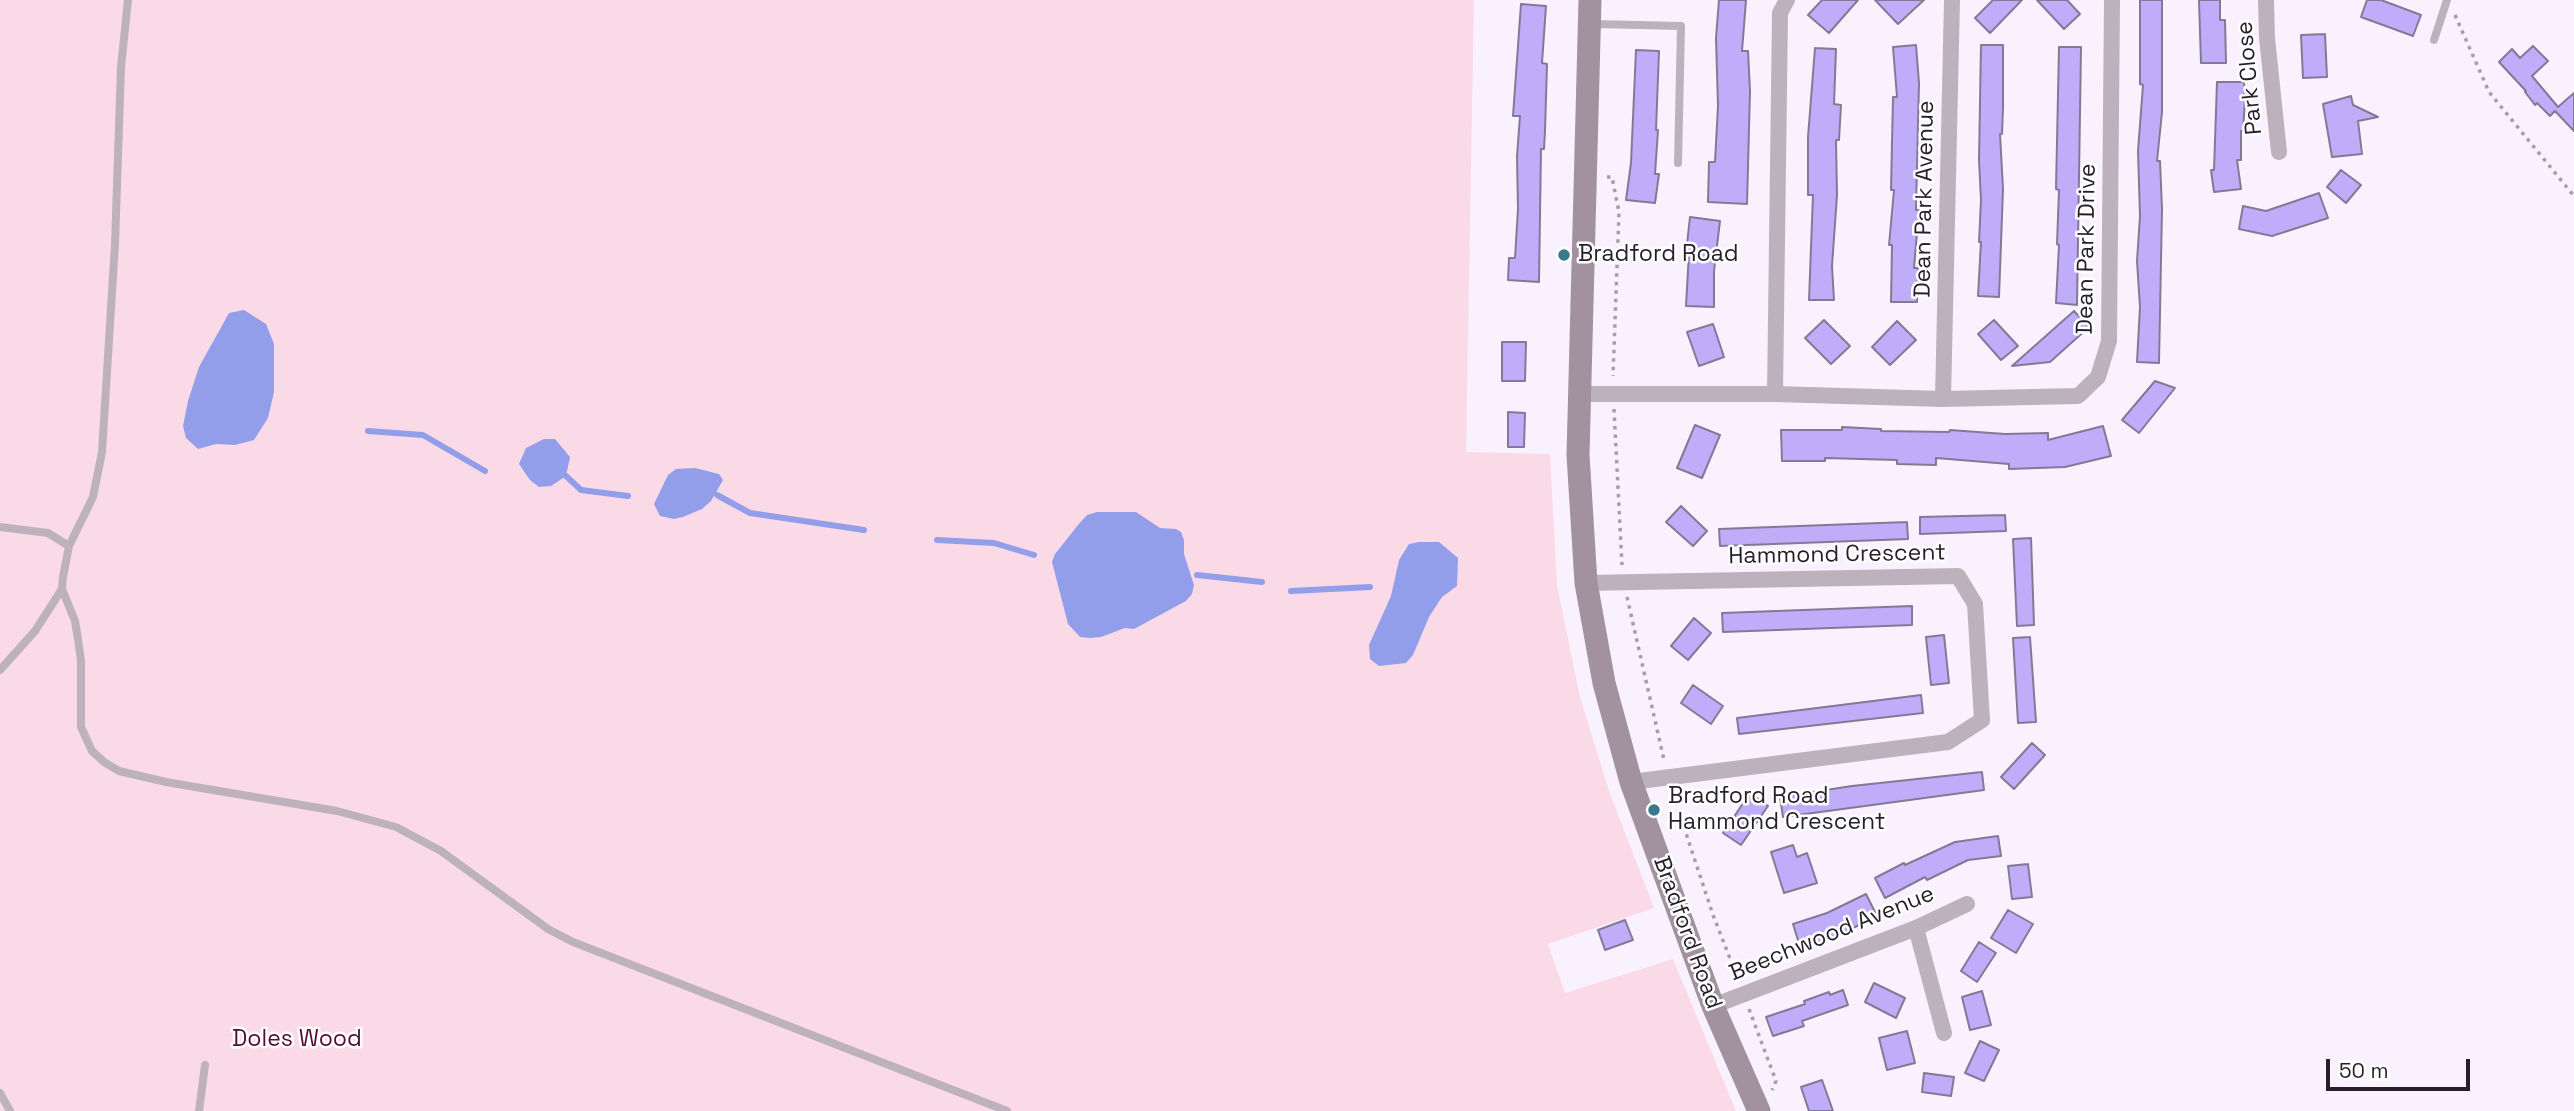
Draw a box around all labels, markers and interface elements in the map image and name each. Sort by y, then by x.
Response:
street label: Park Close [2231,20,2269,136]
street label: Dean Park Avenue [1909,100,1941,298]
street label: Dean Park Drive [2072,163,2102,335]
place label: Bradford Road [1578,241,1738,269]
marker: Bradford Road [1556,247,1572,263]
street label: Hammond Crescent [1728,539,1946,571]
place label: Bradford Road Hammond Crescent [1668,783,1885,837]
marker: Bradford Road Hammond Crescent [1646,802,1662,818]
street label: Bradford Road [1647,853,1727,1013]
street label: Beechwood Avenue [1725,880,1939,988]
park label: Doles Wood [232,1026,362,1054]
scale bar [2329,1044,2472,1088]
text: 50 m [2339,1057,2389,1084]

